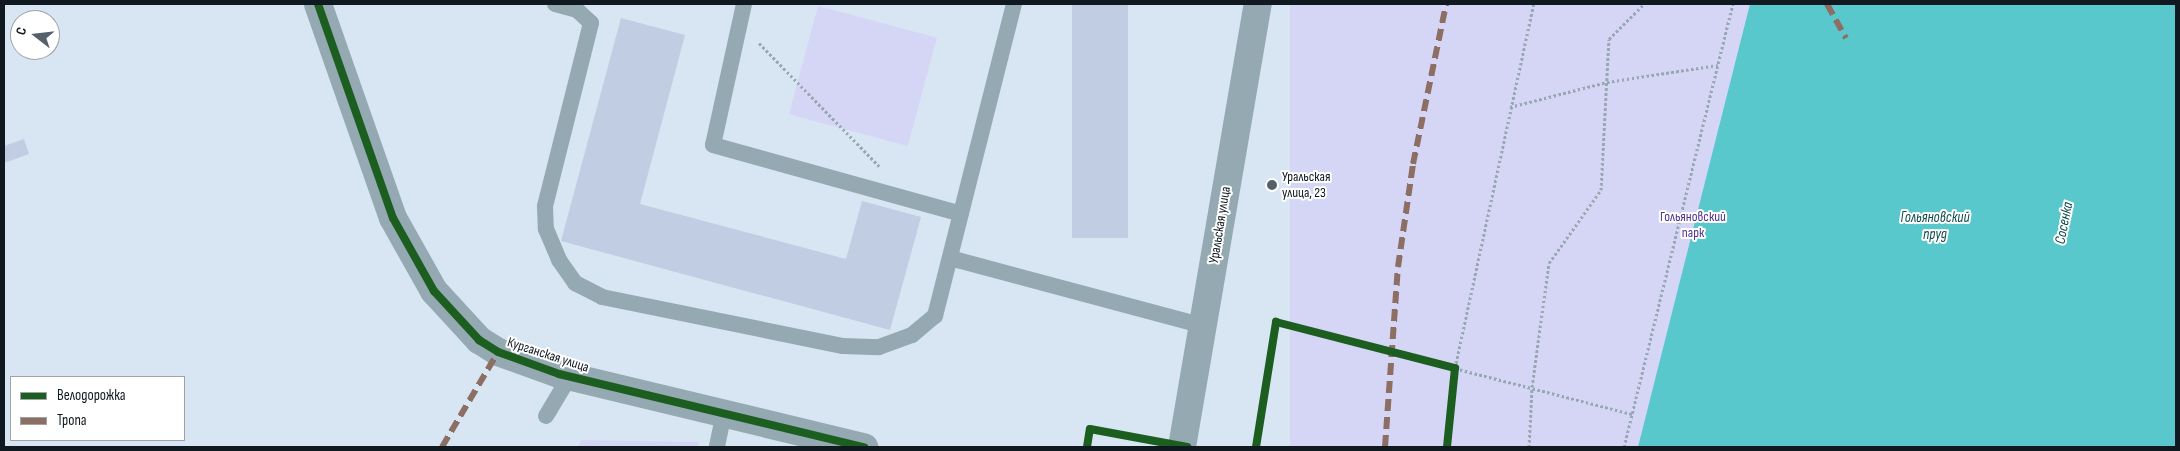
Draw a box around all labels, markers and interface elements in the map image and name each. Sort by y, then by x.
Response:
north arrow [10,10,60,60]
text: С [12,25,30,37]
place label: Уральская улица, 23 [1282,169,1330,202]
marker: Уральская улица, 23 [1266,179,1278,191]
street label: Уральская улица [1206,185,1234,265]
water label: Сосенка [2051,200,2077,246]
water label: Гольяновский пруд [1900,208,1970,243]
park label: Гольяновcкий парк [1660,209,1726,242]
street label: Курганская улица [505,334,591,376]
legend [10,376,185,441]
text: Велодорожка [57,386,126,405]
text: Тропа [57,411,87,430]

